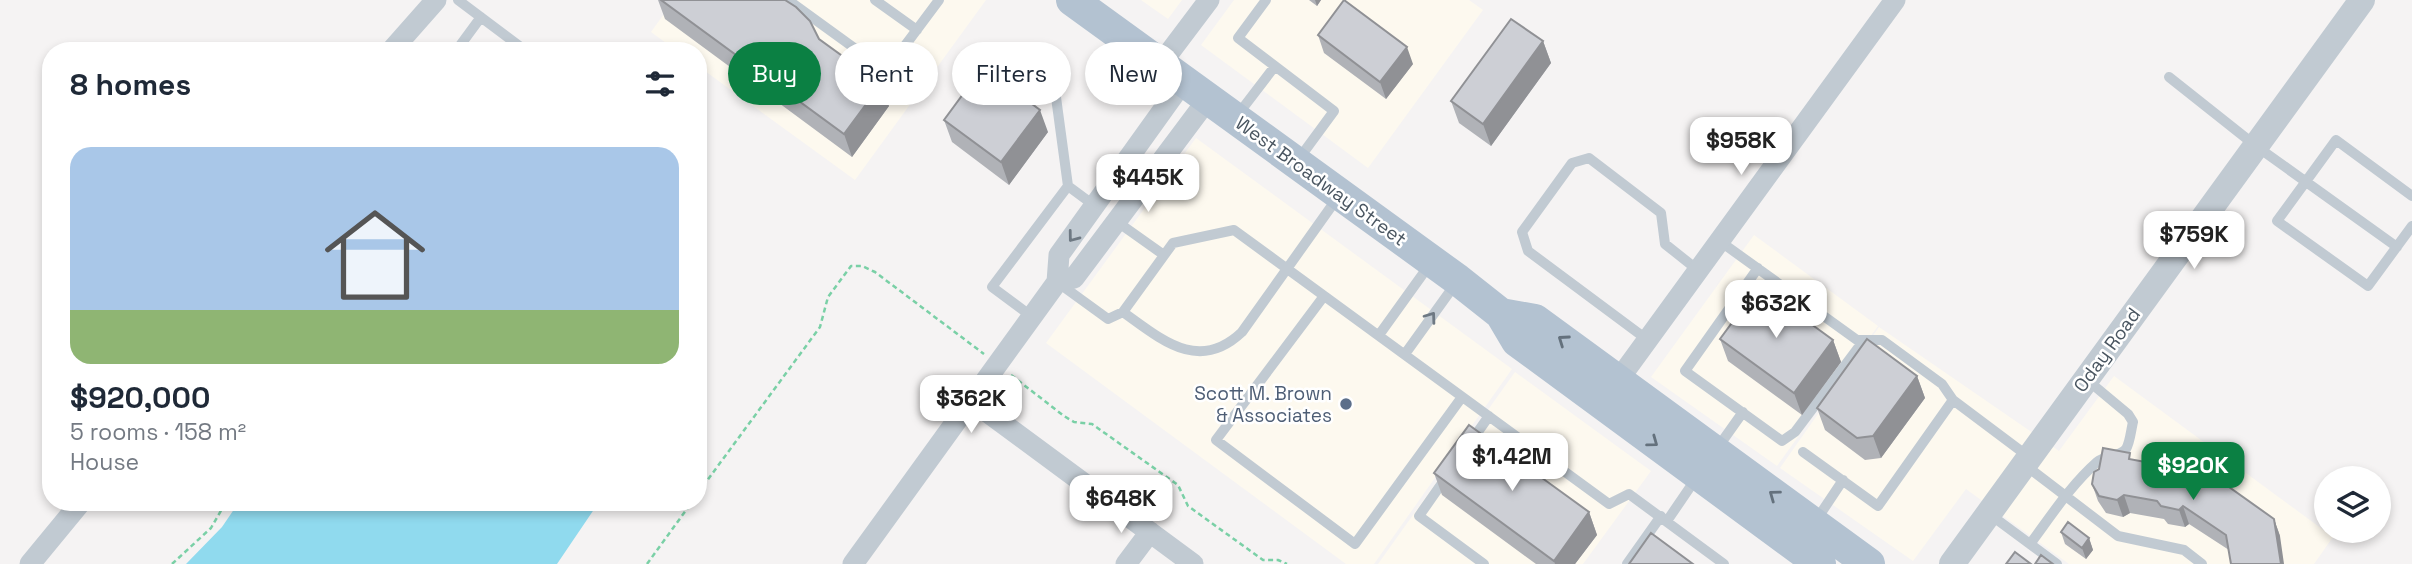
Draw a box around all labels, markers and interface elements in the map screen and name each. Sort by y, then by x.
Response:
chip: Buy [728,42,821,105]
chip: Rent [835,42,938,105]
chip: Filters [952,42,1071,105]
chip: New [1085,42,1182,105]
text: 8 homes [70,65,191,104]
icon: filters [641,65,679,103]
street label: West Broadway Street [1231,111,1411,251]
pin: $958K [1692,118,1790,177]
text: $958K [1706,125,1776,155]
pin: $445K [1099,154,1197,214]
text: $445K [1112,162,1184,192]
icon: home [312,192,438,318]
pin: $759K [2145,212,2243,271]
text: $759K [2159,219,2229,249]
one-way arrow [1068,229,1081,242]
pin: $632K [1727,280,1825,340]
text: $632K [1741,288,1811,318]
street label: Oday Road [2068,303,2146,397]
one-way arrow [1423,312,1435,325]
one-way arrow [1558,336,1571,348]
pin: $362K [922,376,1020,435]
text: $920,000 [70,378,210,417]
place label: Scott M. Brown & Associates [1194,381,1332,428]
text: $362K [936,383,1006,413]
marker: Scott M. Brown & Associates [1338,396,1354,412]
text: 5 rooms · 158 m² [70,417,246,447]
pin: $1.42M [1455,434,1569,493]
one-way arrow [1645,434,1658,447]
text: $1.42M [1472,441,1552,471]
pin: $920K [2144,442,2242,502]
text: House [70,447,139,477]
text: $920K [2157,450,2229,480]
map controls [2314,466,2391,543]
button: layers [2314,466,2391,543]
pin: $648K [1072,476,1170,535]
text: $648K [1086,483,1156,513]
one-way arrow [1769,491,1782,503]

